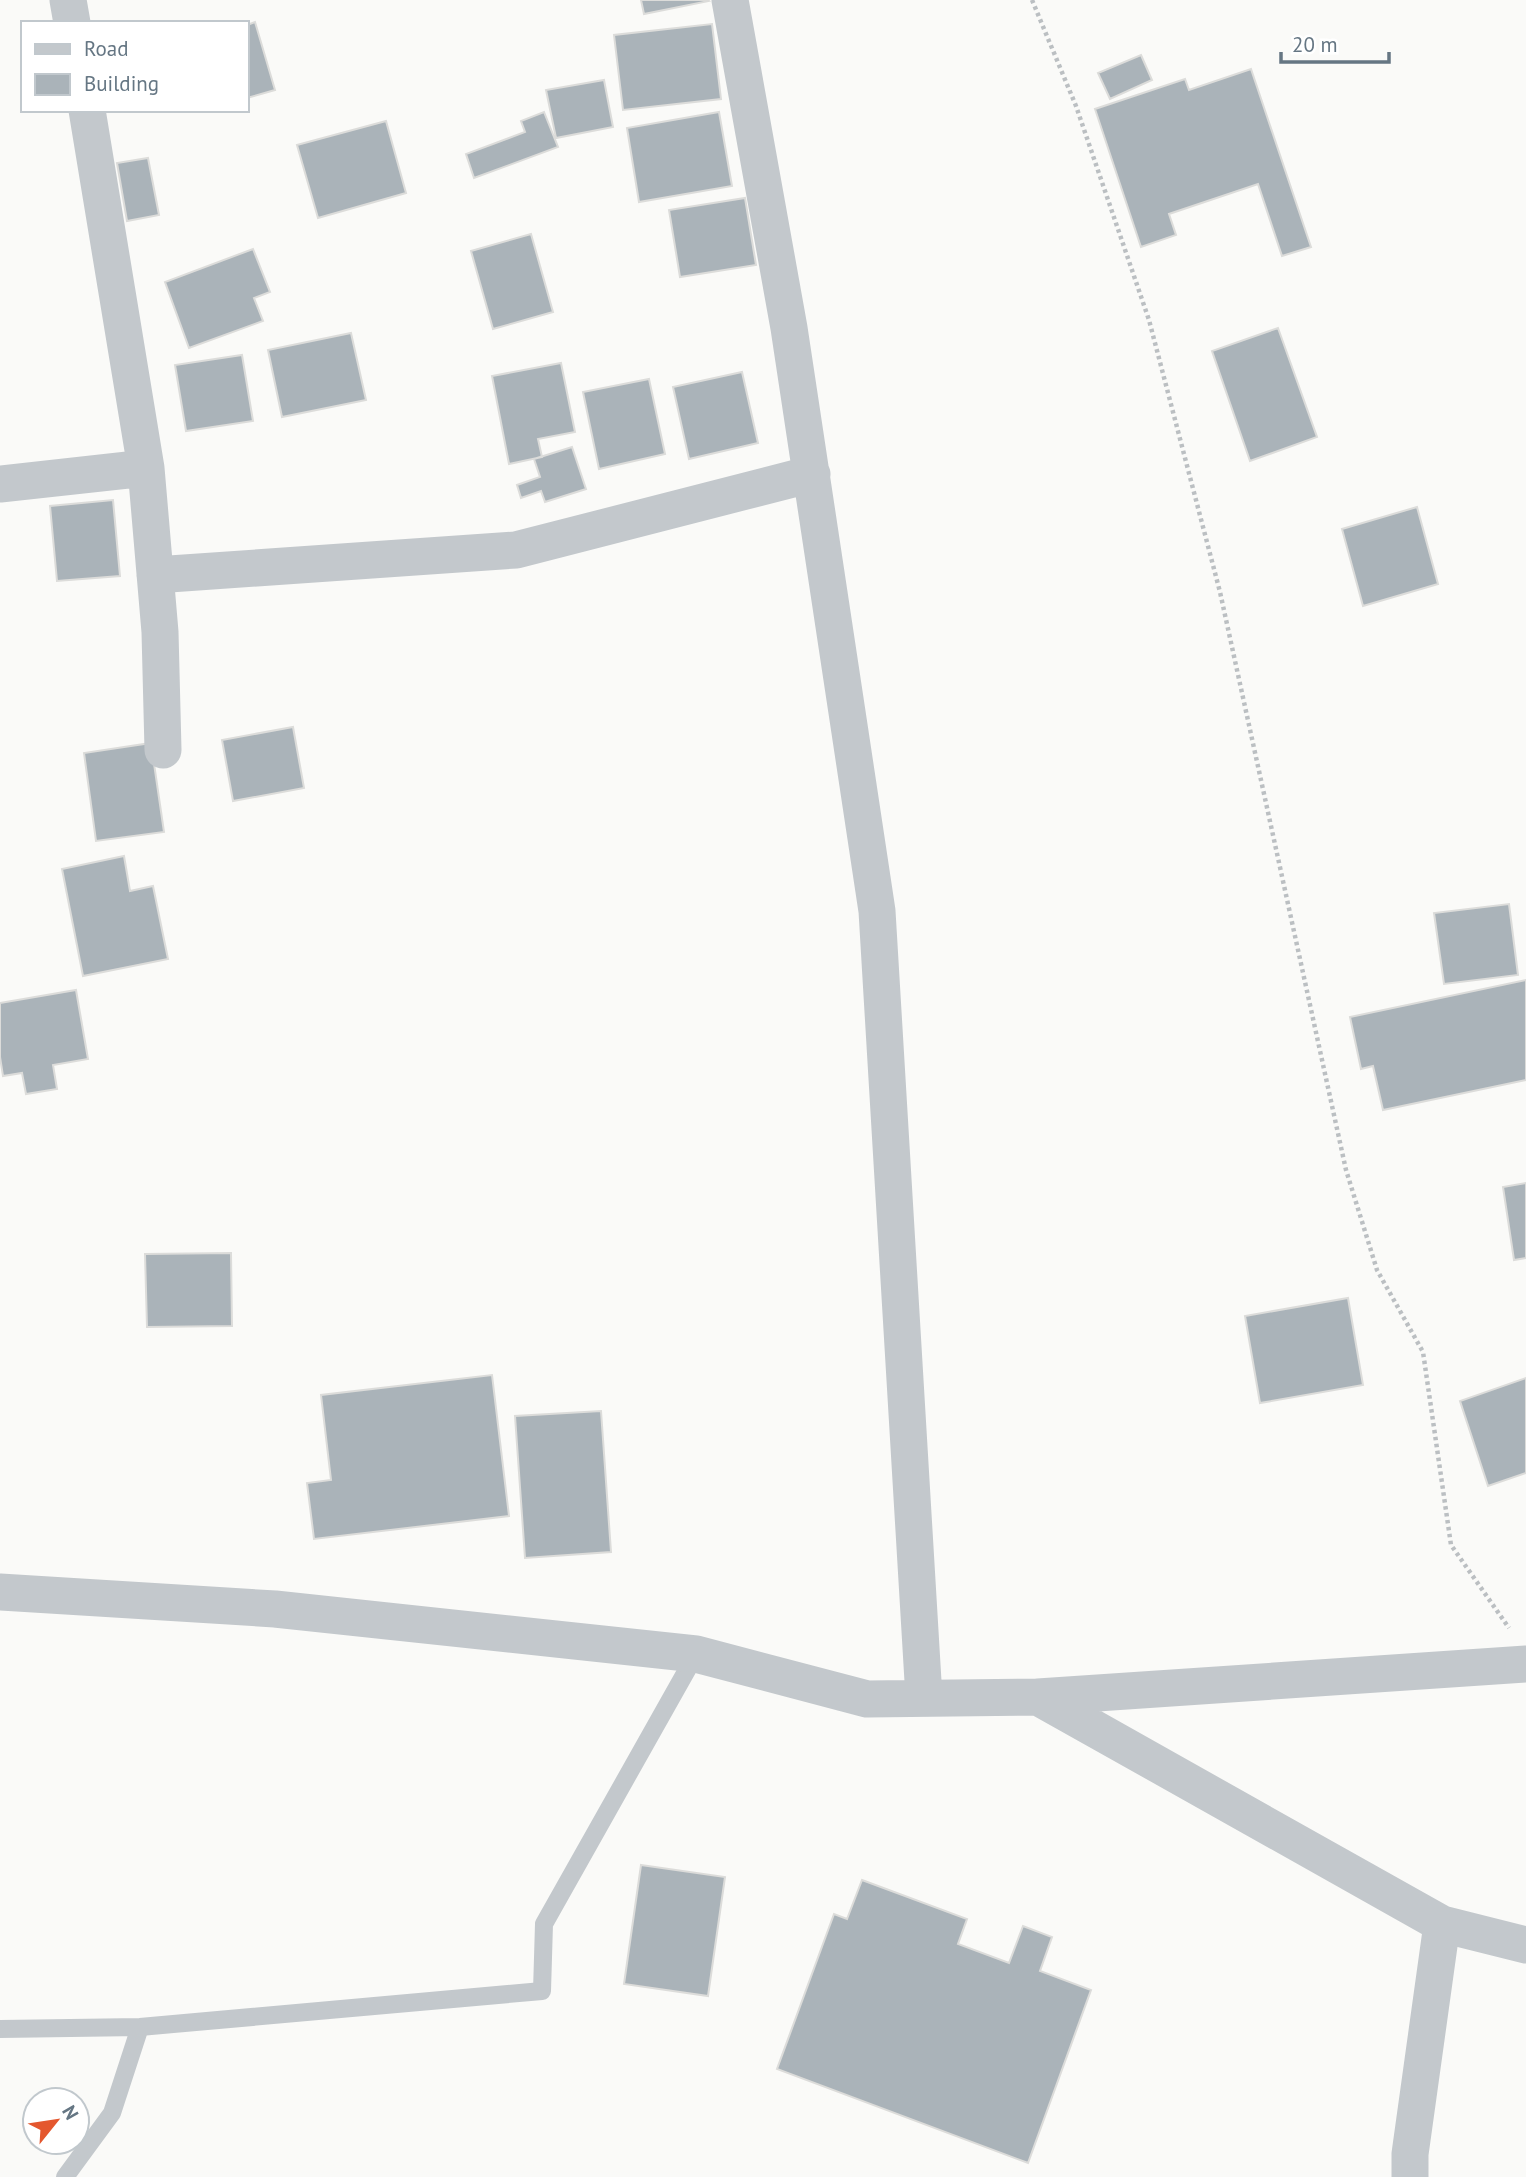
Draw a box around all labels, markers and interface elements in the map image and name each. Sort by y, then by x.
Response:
legend [21,21,248,112]
scale bar [1281,21,1390,65]
text: 20 m [1292,31,1338,58]
text: Road [84,35,128,62]
text: Building [84,70,159,97]
north arrow [21,2086,91,2156]
text: N [57,2101,84,2124]

